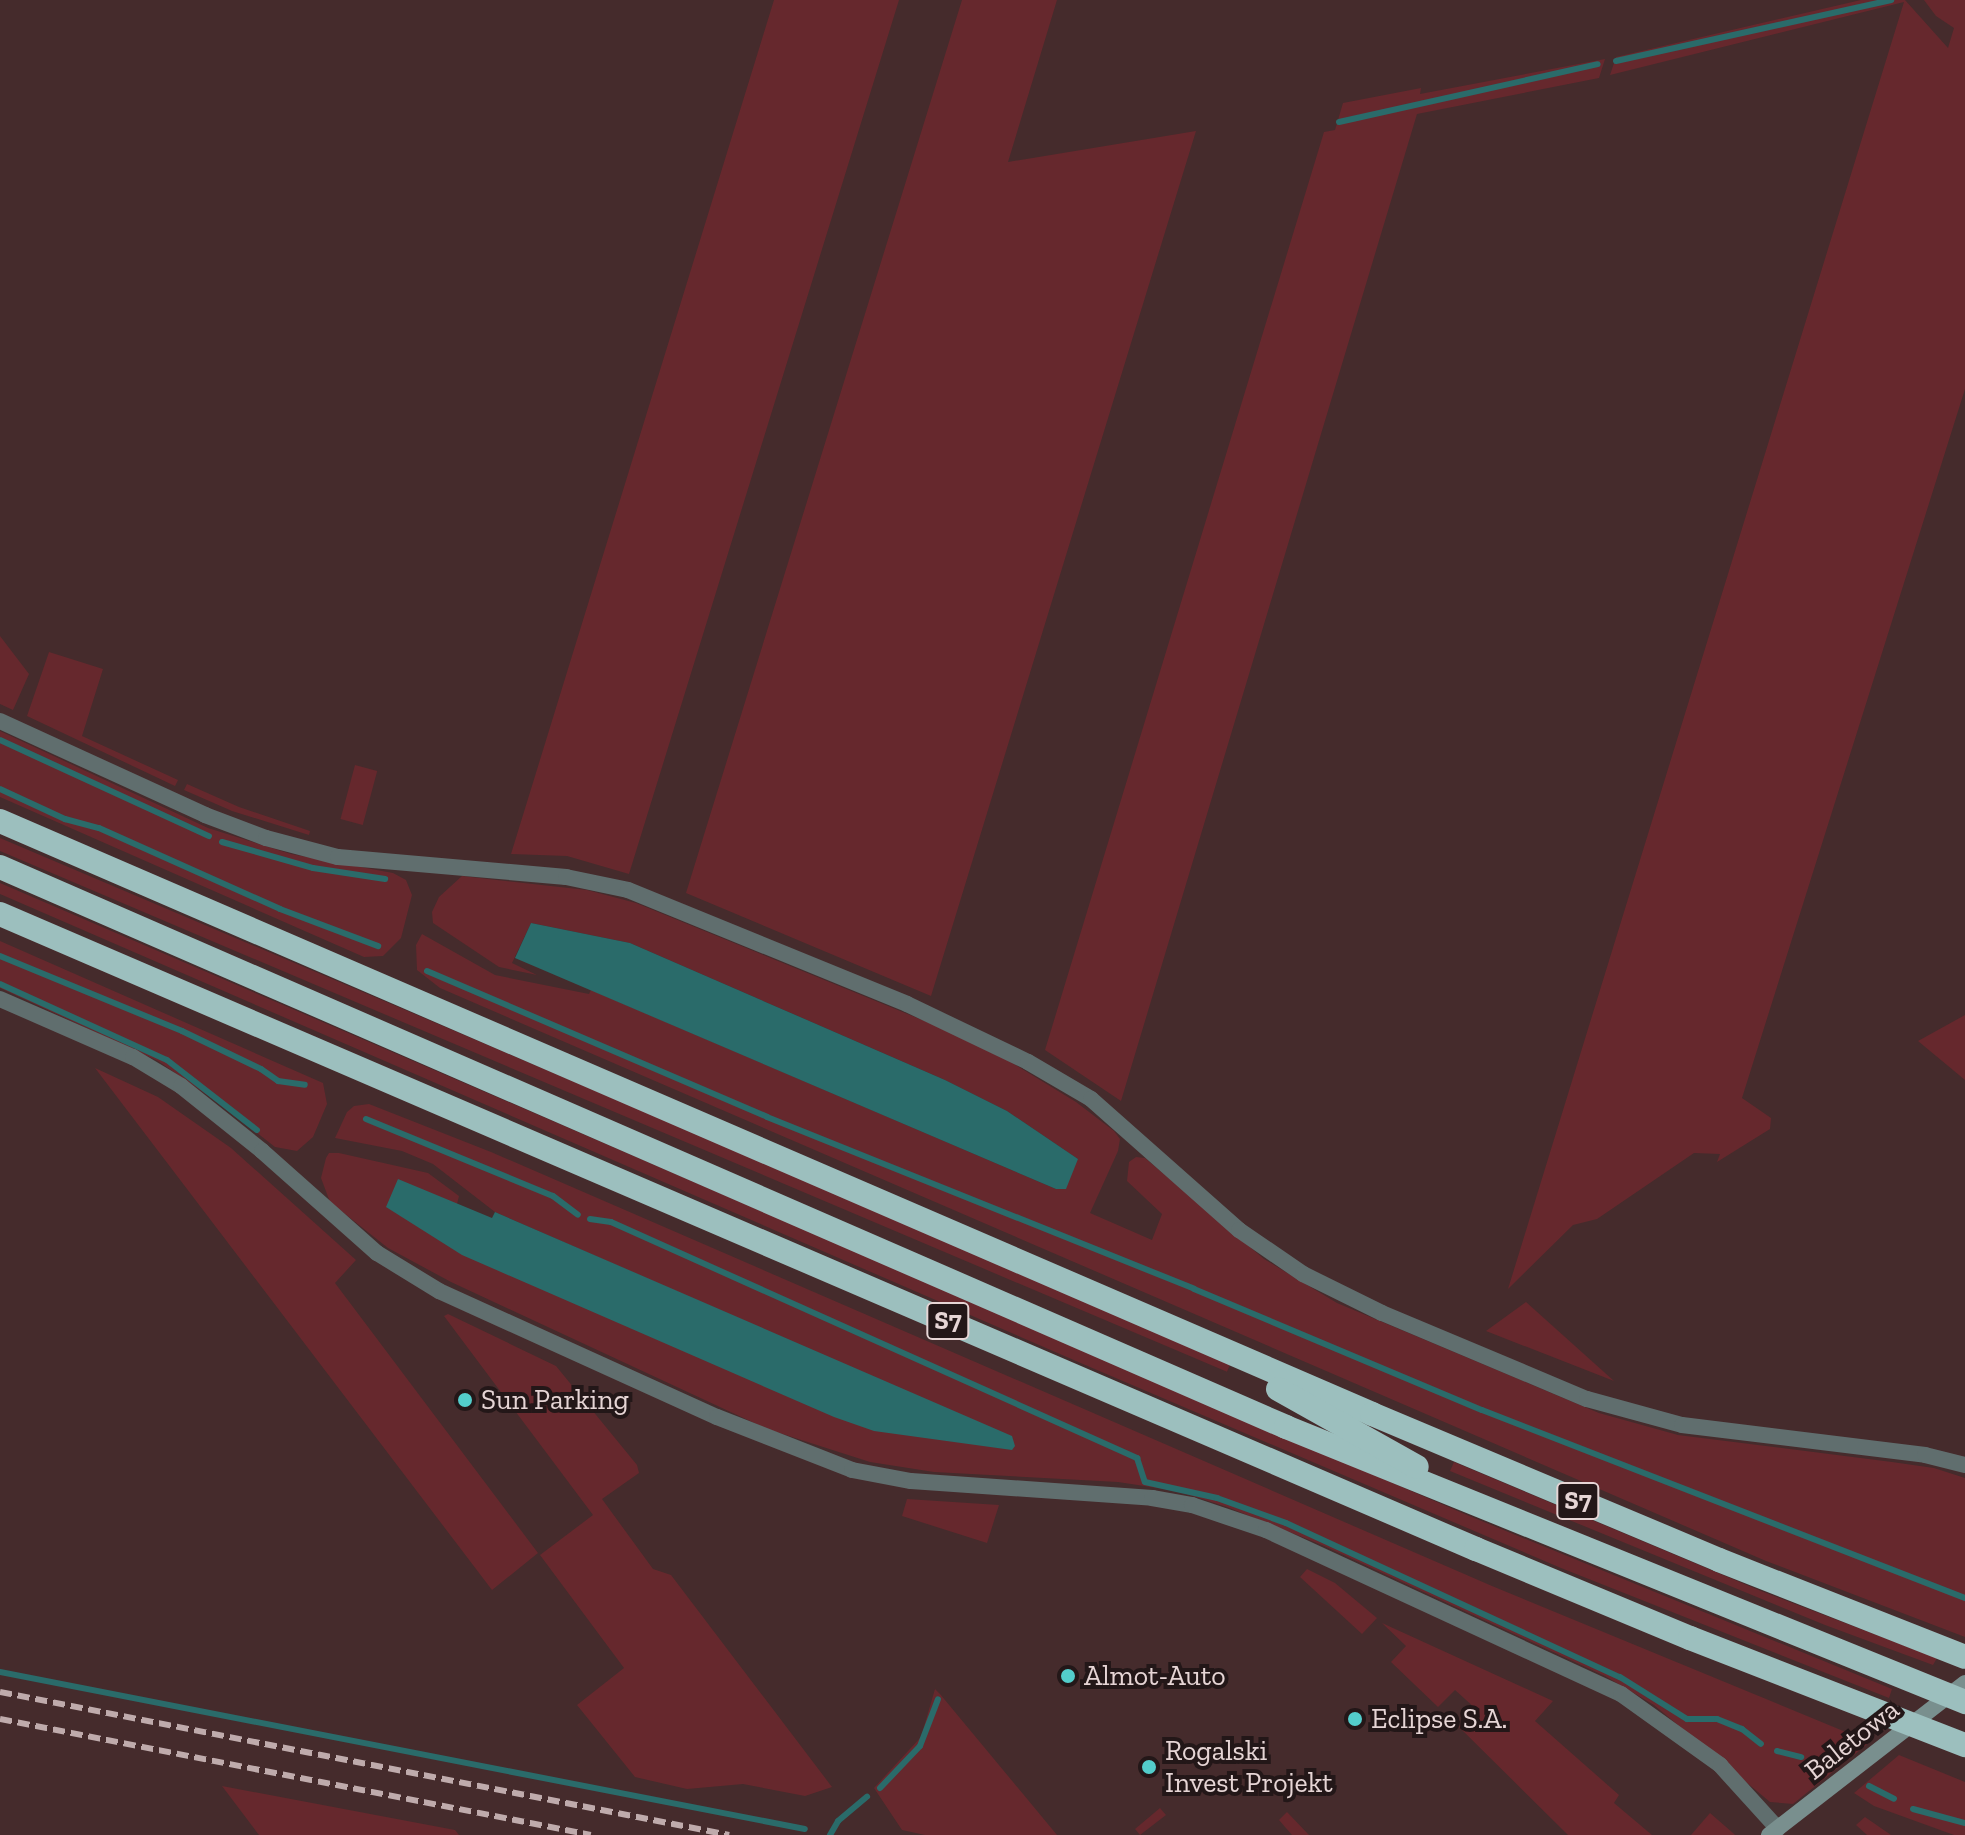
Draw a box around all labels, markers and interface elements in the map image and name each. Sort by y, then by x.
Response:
road number: S7 [926,1299,970,1343]
place label: Sun Parking [481,1383,629,1417]
marker: Sun Parking [456,1391,474,1409]
road number: S7 [1556,1479,1600,1523]
place label: Almot-Auto [1084,1659,1226,1693]
marker: Almot-Auto [1059,1667,1077,1685]
street label: Baletowa [1798,1693,1906,1787]
place label: Eclipse S.A. [1371,1702,1507,1736]
marker: Eclipse S.A. [1346,1710,1364,1728]
place label: Rogalski Invest Projekt [1165,1734,1333,1800]
marker: Rogalski Invest Projekt [1140,1758,1158,1776]

